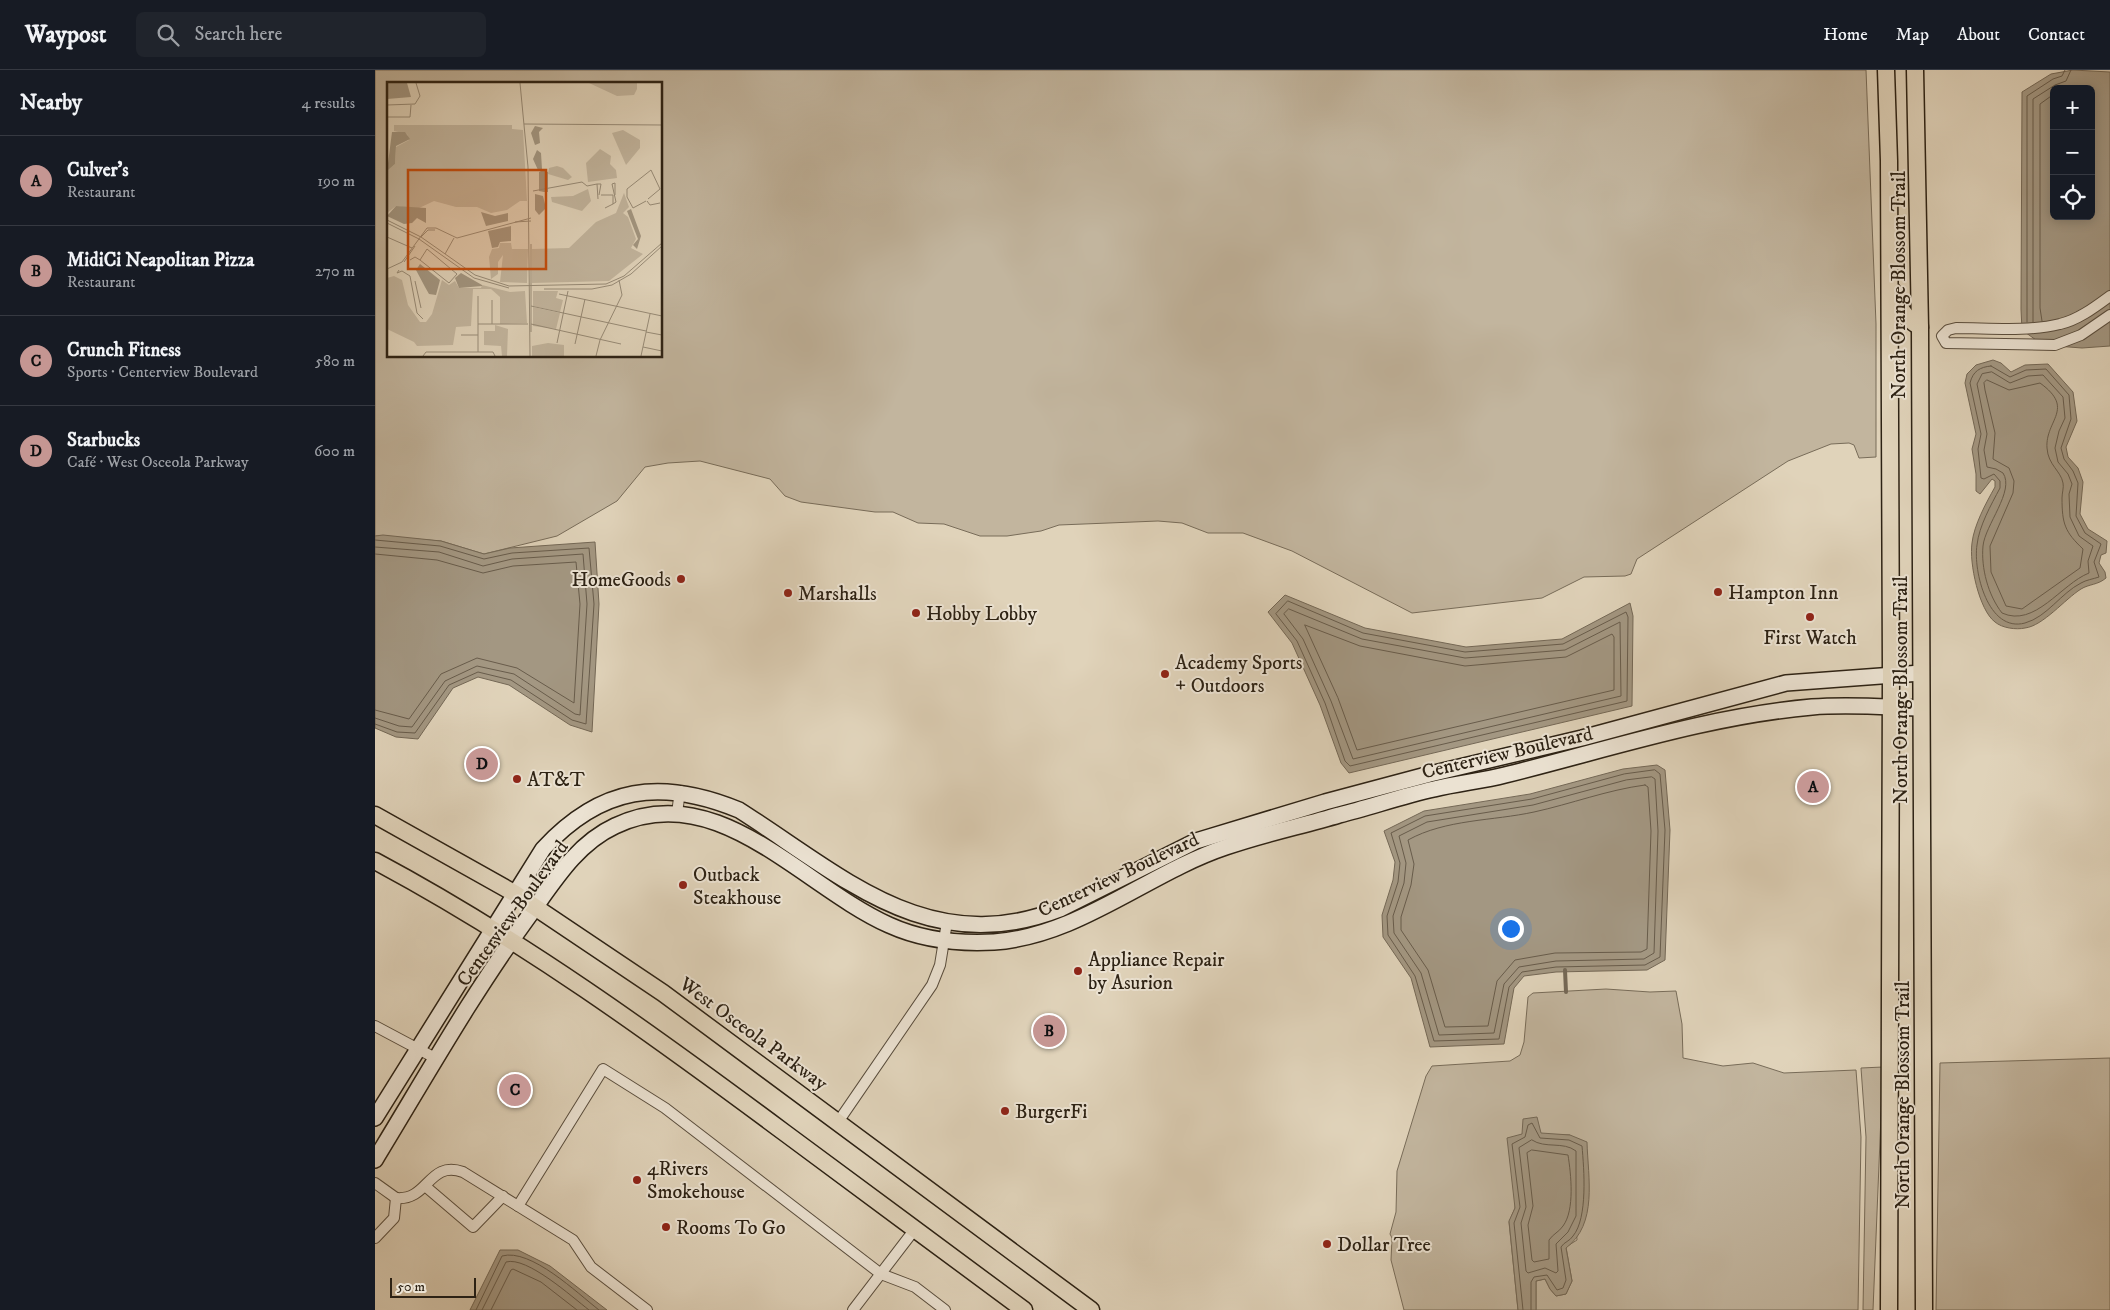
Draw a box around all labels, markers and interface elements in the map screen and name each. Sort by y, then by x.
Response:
search box [136,12,486,57]
text: Waypost [25,20,106,50]
icon: search [154,21,182,49]
text: Search here [194,23,282,46]
text: Home [1823,24,1868,46]
text: Map [1896,24,1929,46]
text: About [1957,24,2000,46]
text: Contact [2028,24,2085,46]
inset map [387,82,663,358]
map controls [2050,85,2095,220]
button: + [2050,85,2095,130]
text: Nearby [20,90,82,116]
text: 4 results [302,93,355,113]
button: − [2050,130,2095,175]
text: Culver's [67,159,129,182]
text: A [31,171,41,191]
text: 190 m [317,171,355,191]
street label: North Orange Blossom Trail [1887,171,1912,399]
button: locate [2050,175,2095,220]
text: Restaurant [67,182,135,202]
text: MidiCi Neapolitan Pizza [67,249,254,272]
text: B [31,261,41,281]
text: 270 m [315,261,355,281]
text: Restaurant [67,272,135,292]
text: Crunch Fitness [67,339,181,362]
text: C [31,351,41,371]
text: 580 m [315,351,355,371]
text: Sports · Centerview Boulevard [67,362,258,382]
text: Starbucks [67,429,140,452]
text: D [30,441,42,461]
text: 600 m [314,441,355,461]
text: Café · West Osceola Parkway [67,452,249,472]
place label: HomeGoods [571,568,671,593]
marker: HomeGoods [675,573,687,585]
street label: North Orange Blossom Trail [1889,576,1914,804]
place label: Hampton Inn [1728,581,1839,606]
place label: Marshalls [798,582,877,607]
marker: Hampton Inn [1712,586,1724,598]
marker: Marshalls [782,587,794,599]
place label: Hobby Lobby [926,602,1038,627]
marker: Hobby Lobby [910,607,922,619]
marker: First Watch [1804,611,1816,623]
place label: First Watch [1763,626,1857,651]
place label: Academy Sports + Outdoors [1175,651,1303,699]
marker: Academy Sports + Outdoors [1159,668,1171,680]
street label: Centerview Boulevard [1419,722,1595,785]
pin: D [466,745,498,783]
place label: AT&T [527,768,585,793]
pin: A [1797,768,1829,806]
marker: AT&T [511,773,523,785]
street label: Centerview Boulevard [1034,827,1203,924]
street label: Centerview Boulevard [452,836,575,992]
place label: Outback Steakhouse [693,863,781,911]
marker: Outback Steakhouse [677,879,689,891]
your location [1498,916,1524,942]
place label: Appliance Repair by Asurion [1088,948,1225,996]
marker: Appliance Repair by Asurion [1072,965,1084,977]
street label: West Osceola Parkway [673,971,833,1097]
street label: North Orange Blossom Trail [1891,981,1916,1209]
pin: B [1033,1012,1065,1050]
pin: C [499,1071,531,1109]
place label: BurgerFi [1015,1100,1087,1125]
marker: BurgerFi [999,1105,1011,1117]
place label: 4Rivers Smokehouse [647,1157,745,1205]
marker: 4Rivers Smokehouse [631,1174,643,1186]
place label: Rooms To Go [676,1216,785,1241]
marker: Rooms To Go [660,1221,672,1233]
place label: Dollar Tree [1337,1233,1431,1258]
marker: Dollar Tree [1321,1238,1333,1250]
scale bar [390,1275,476,1298]
text: 50 m [397,1278,425,1296]

